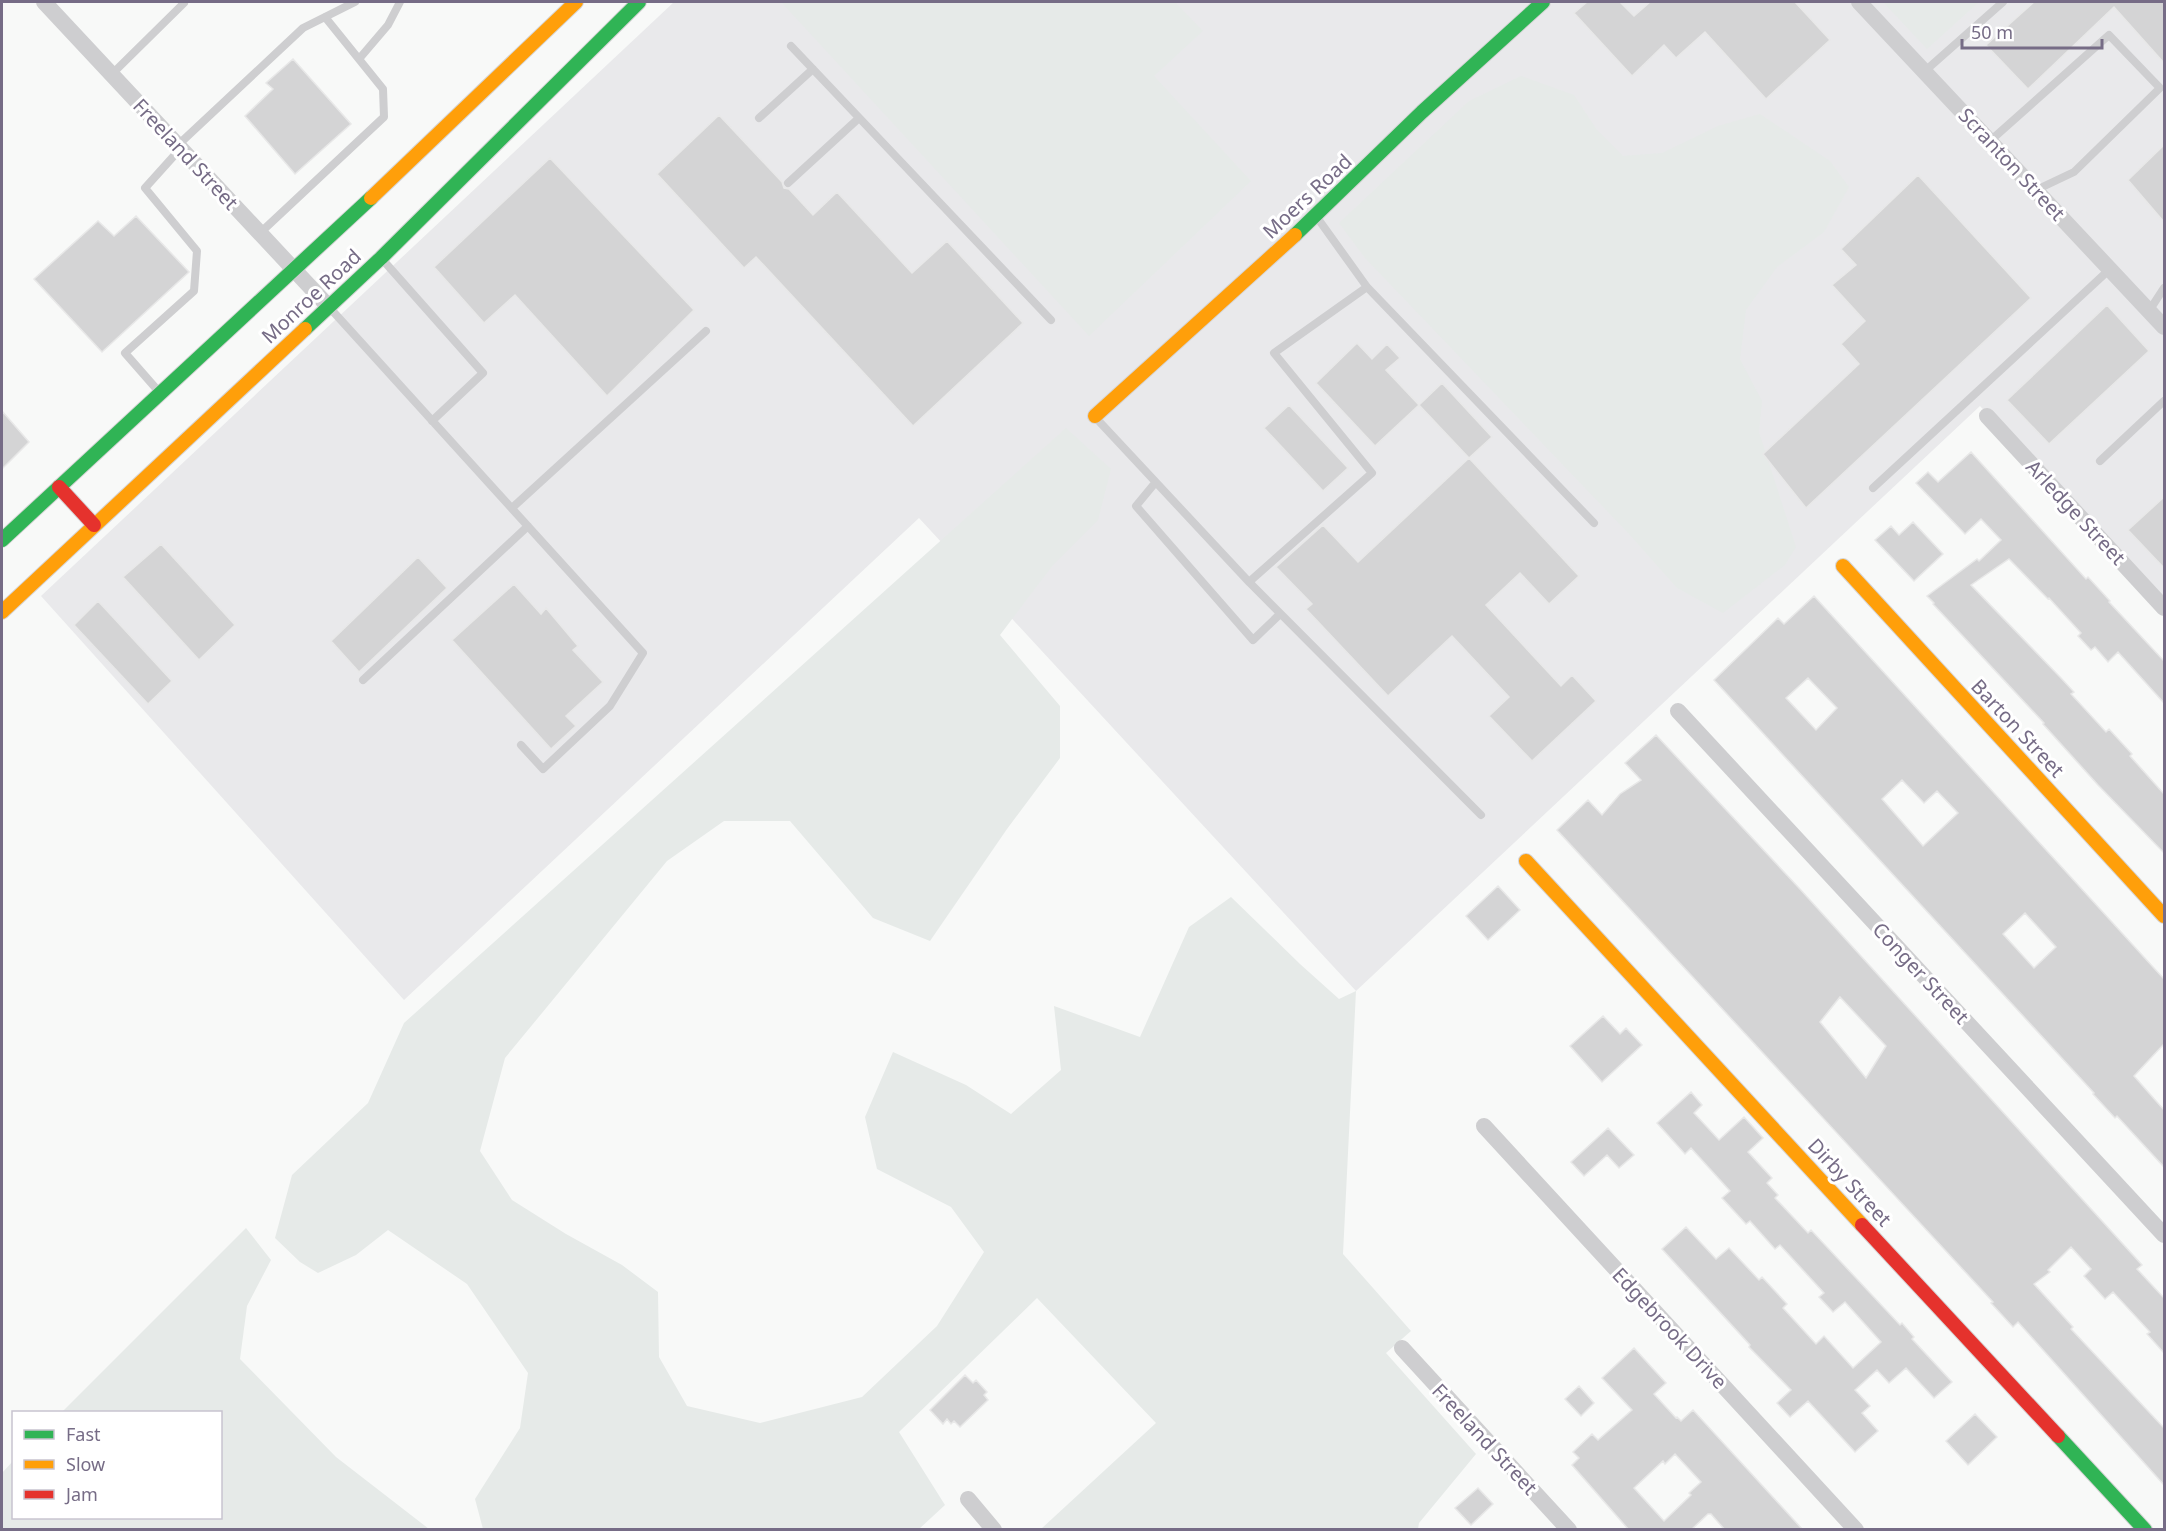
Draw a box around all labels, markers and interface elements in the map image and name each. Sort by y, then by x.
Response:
scale bar [1962,12,2102,50]
text: 50 m [1971,20,2013,44]
street label: Freeland Street [127,93,245,215]
street label: Scranton Street [1953,102,2071,226]
street label: Moers Road [1257,148,1357,244]
street label: Monroe Road [255,243,367,349]
street label: Arledge Street [2020,454,2132,570]
street label: Barton Street [1965,673,2071,783]
street label: Conger Street [1867,916,1975,1030]
street label: Dirby Street [1802,1132,1898,1232]
street label: Edgebrook Drive [1607,1261,1733,1395]
street label: Freeland Street [1426,1378,1544,1500]
legend [12,1411,222,1519]
text: Fast [66,1422,101,1446]
text: Slow [66,1452,105,1476]
text: Jam [64,1482,98,1506]

